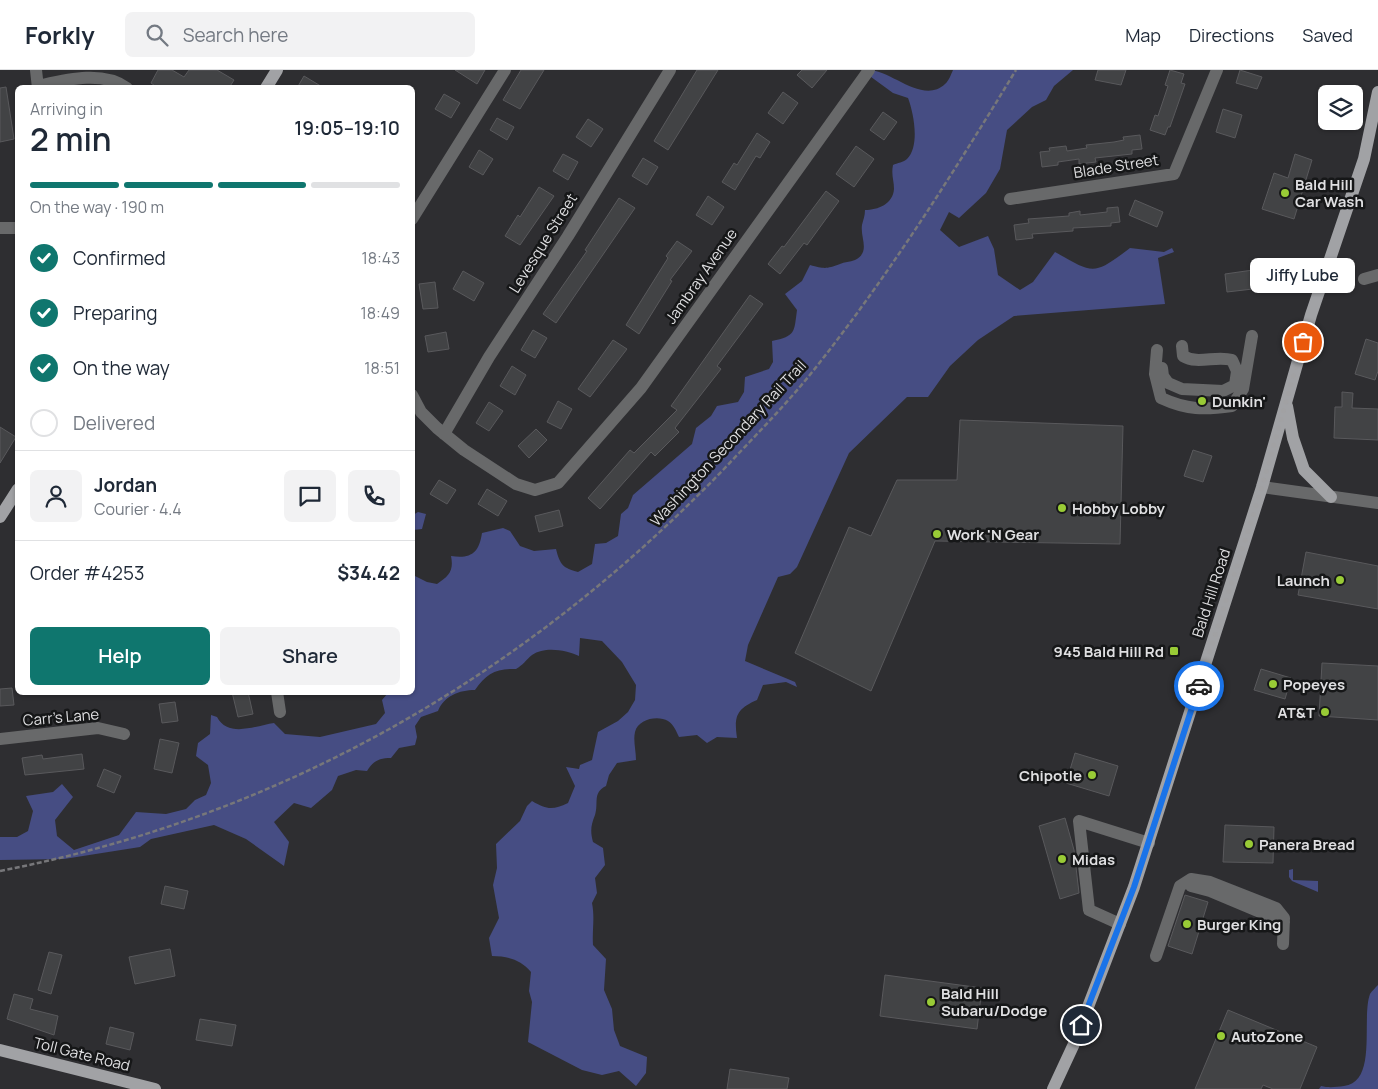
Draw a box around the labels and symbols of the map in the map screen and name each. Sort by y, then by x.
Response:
street label: Blade Street [1072,149,1160,183]
place label: Bald Hill Car Wash [1295,174,1364,212]
marker: Bald Hill Car Wash [1279,187,1291,199]
street label: Levesque Street [504,189,582,297]
street label: Jambray Avenue [660,224,742,328]
callout: Jiffy Lube [1250,257,1356,292]
pin [1282,321,1324,363]
street label: Washington Secondary Rail Trail [645,355,811,531]
place label: Dunkin' [1212,391,1266,412]
marker: Dunkin' [1196,395,1208,407]
place label: Hobby Lobby [1072,498,1166,519]
marker: Hobby Lobby [1056,502,1068,514]
place label: Work 'N Gear [947,524,1039,545]
marker: Work 'N Gear [931,528,943,540]
street label: Bald Hill Road [1187,546,1235,640]
place label: Launch [1277,570,1330,591]
marker: Launch [1334,574,1346,586]
place label: 945 Bald Hill Rd [1054,641,1164,662]
marker: 945 Bald Hill Rd [1168,645,1180,657]
courier [1174,661,1224,711]
place label: Popeyes [1283,674,1345,695]
marker: Popeyes [1267,678,1279,690]
place label: AT&T [1278,702,1315,723]
street label: Carr's Lane [22,703,100,731]
marker: AT&T [1319,706,1331,718]
place label: Chipotle [1019,765,1082,786]
marker: Chipotle [1086,769,1098,781]
place label: Panera Bread [1259,834,1355,855]
marker: Panera Bread [1243,838,1255,850]
place label: Midas [1072,849,1115,870]
marker: Midas [1056,853,1068,865]
place label: Burger King [1197,914,1281,935]
marker: Burger King [1181,918,1193,930]
place label: Bald Hill Subaru/Dodge [941,983,1047,1021]
marker: Bald Hill Subaru/Dodge [925,996,937,1008]
pin [1060,1004,1102,1046]
place label: AutoZone [1231,1026,1303,1047]
marker: AutoZone [1215,1030,1227,1042]
street label: Toll Gate Road [32,1032,132,1076]

